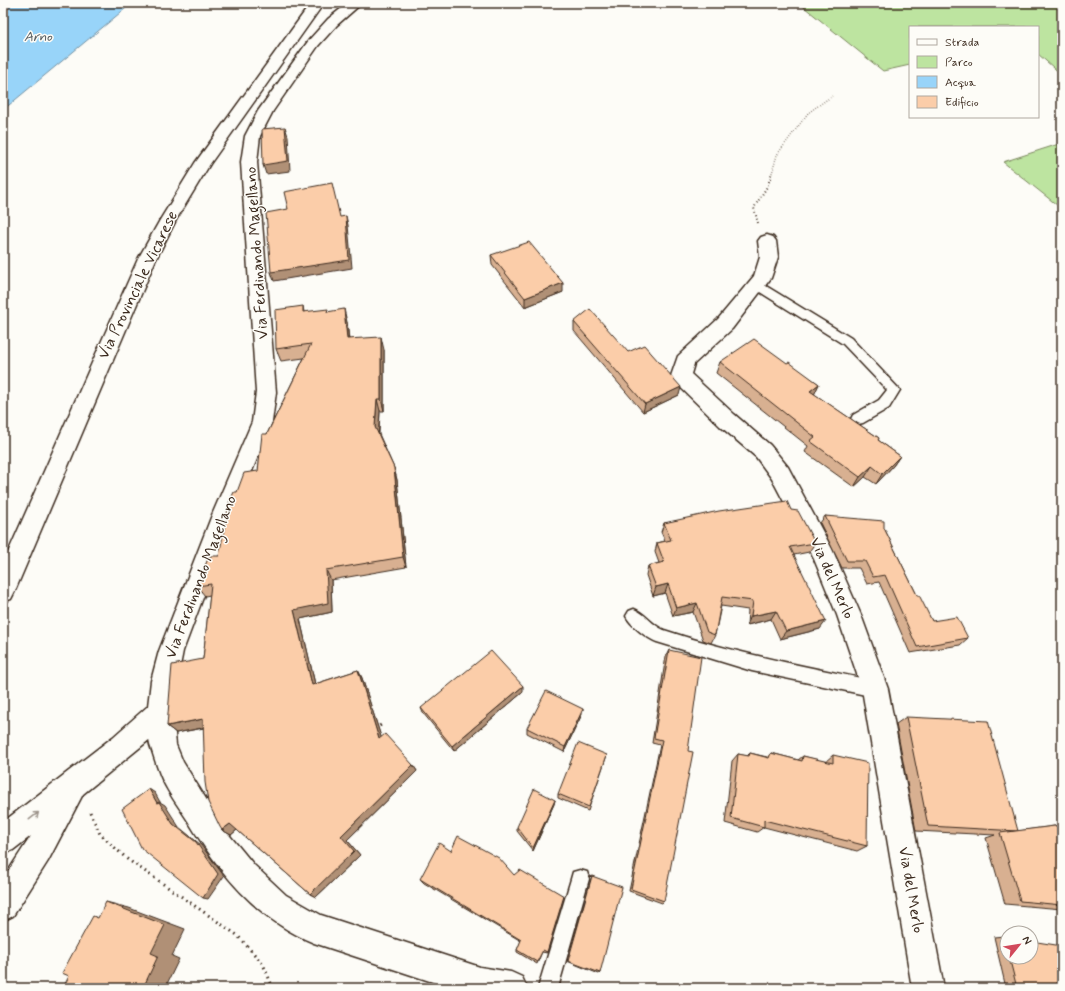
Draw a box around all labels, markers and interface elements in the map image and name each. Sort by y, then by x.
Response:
legend [909,26,1039,118]
water label: Arno [24,28,53,46]
text: Strada [945,35,979,51]
text: Parco [945,55,973,71]
text: Acqua [945,75,976,91]
text: Edificio [945,95,979,111]
street label: Via Ferdinando Magellano [240,166,275,340]
street label: Via Provinciale Vicarese [93,207,183,363]
street label: Via Ferdinando Magellano [160,492,243,662]
street label: Via del Merlo [805,534,859,622]
one-way arrow [28,812,39,821]
street label: Via del Merlo [893,845,929,935]
north arrow [999,925,1039,965]
text: N [1019,934,1035,947]

